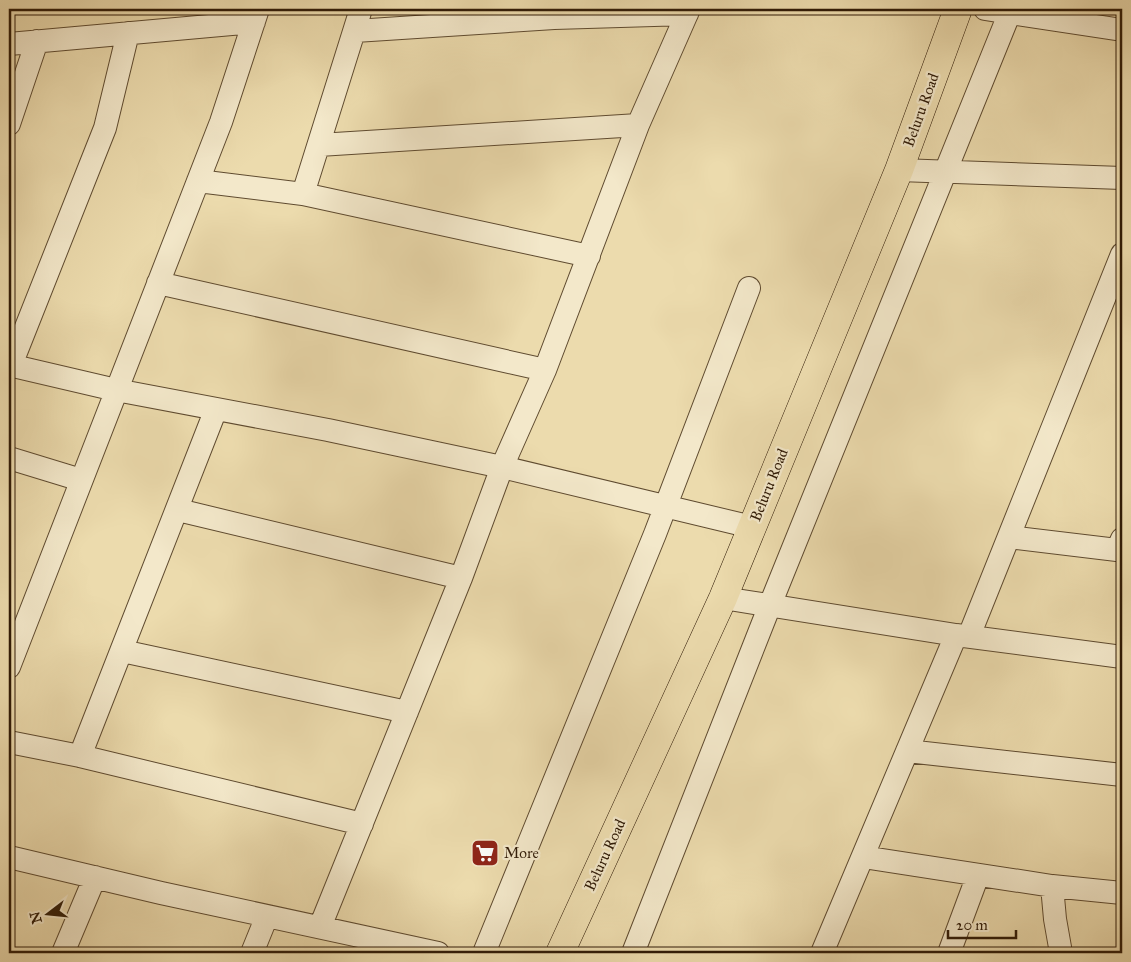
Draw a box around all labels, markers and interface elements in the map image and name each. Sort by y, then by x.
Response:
street label: Beluru Road [899,70,943,149]
street label: Beluru Road [746,445,792,524]
street label: Beluru Road [581,816,630,894]
supermarket icon: More [470,838,500,868]
place label: More [504,844,539,862]
north arrow [22,890,72,940]
scale bar [948,907,1016,939]
text: N [26,909,46,925]
text: 20 m [956,916,988,934]

